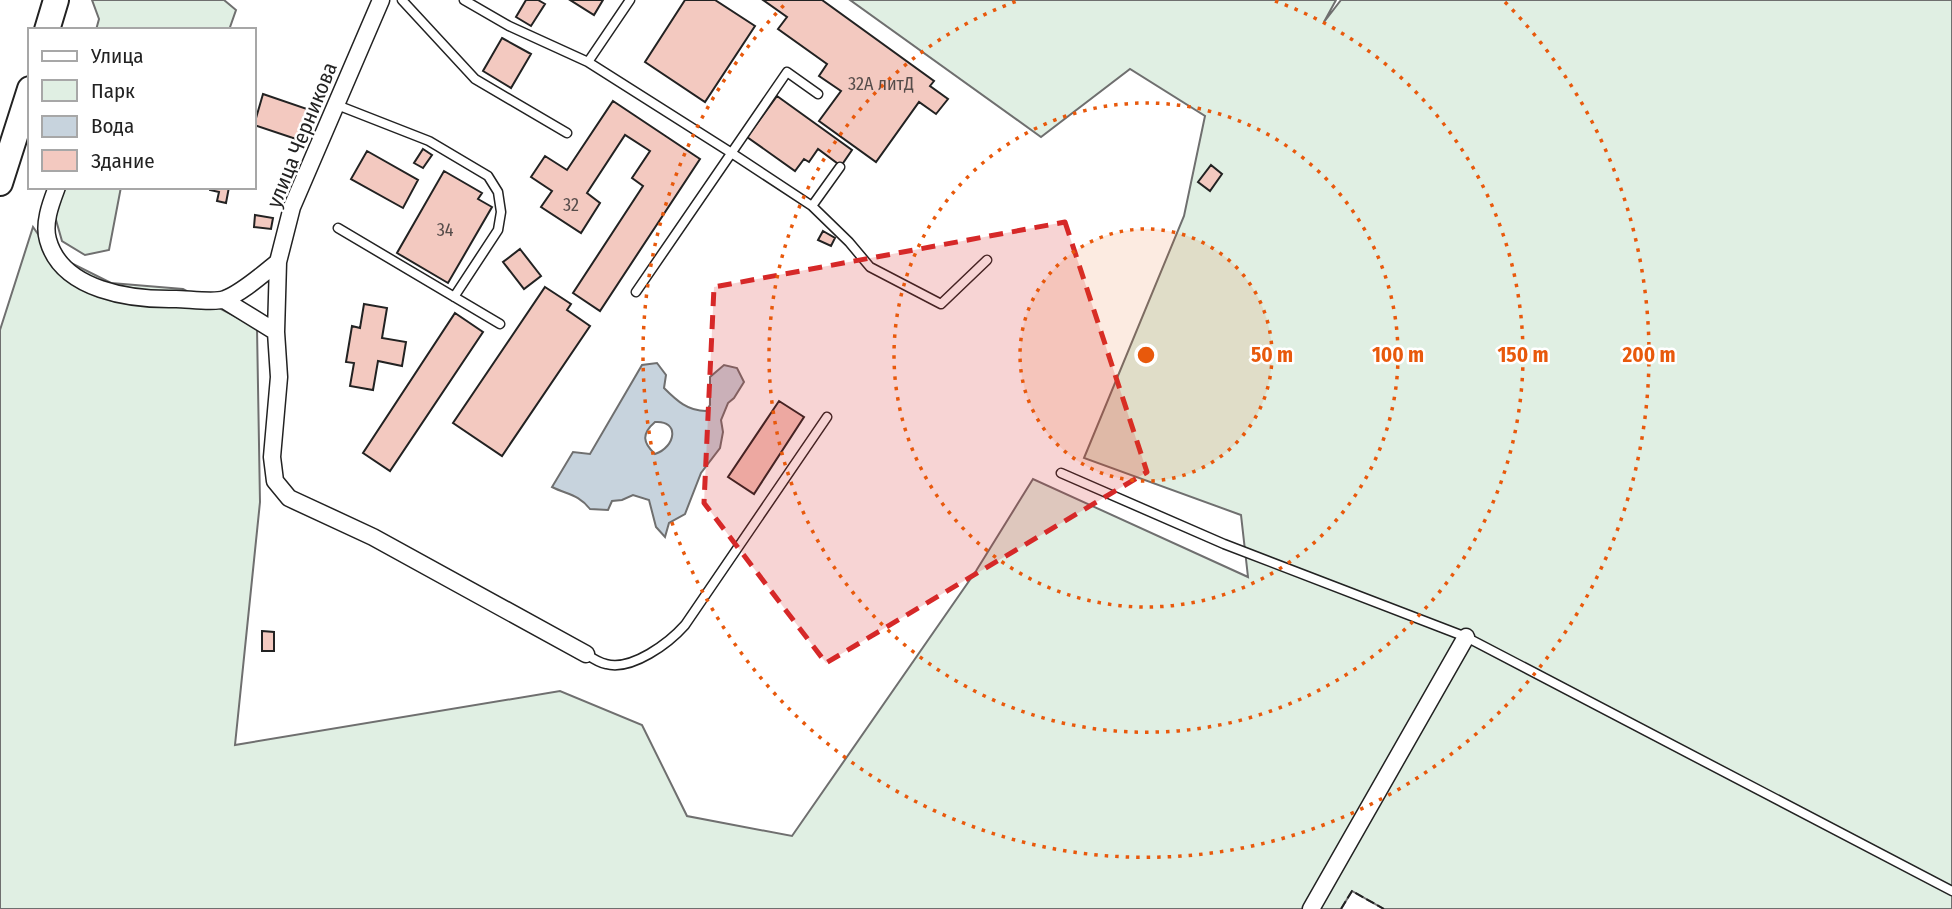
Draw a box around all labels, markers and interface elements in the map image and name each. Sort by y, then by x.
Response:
legend [28,28,256,189]
text: Улица [90,43,144,69]
street label: улица Черникова [261,59,343,211]
house number: 32А литД [848,73,914,95]
text: Парк [91,78,135,104]
text: Вода [91,113,134,139]
text: Здание [91,148,155,174]
house number: 32 [563,194,579,216]
house number: 34 [437,219,454,241]
text: 50 m [1251,342,1293,368]
text: 100 m [1372,342,1424,368]
text: 150 m [1497,342,1549,368]
text: 200 m [1621,342,1676,368]
centre of rings [1134,343,1158,367]

